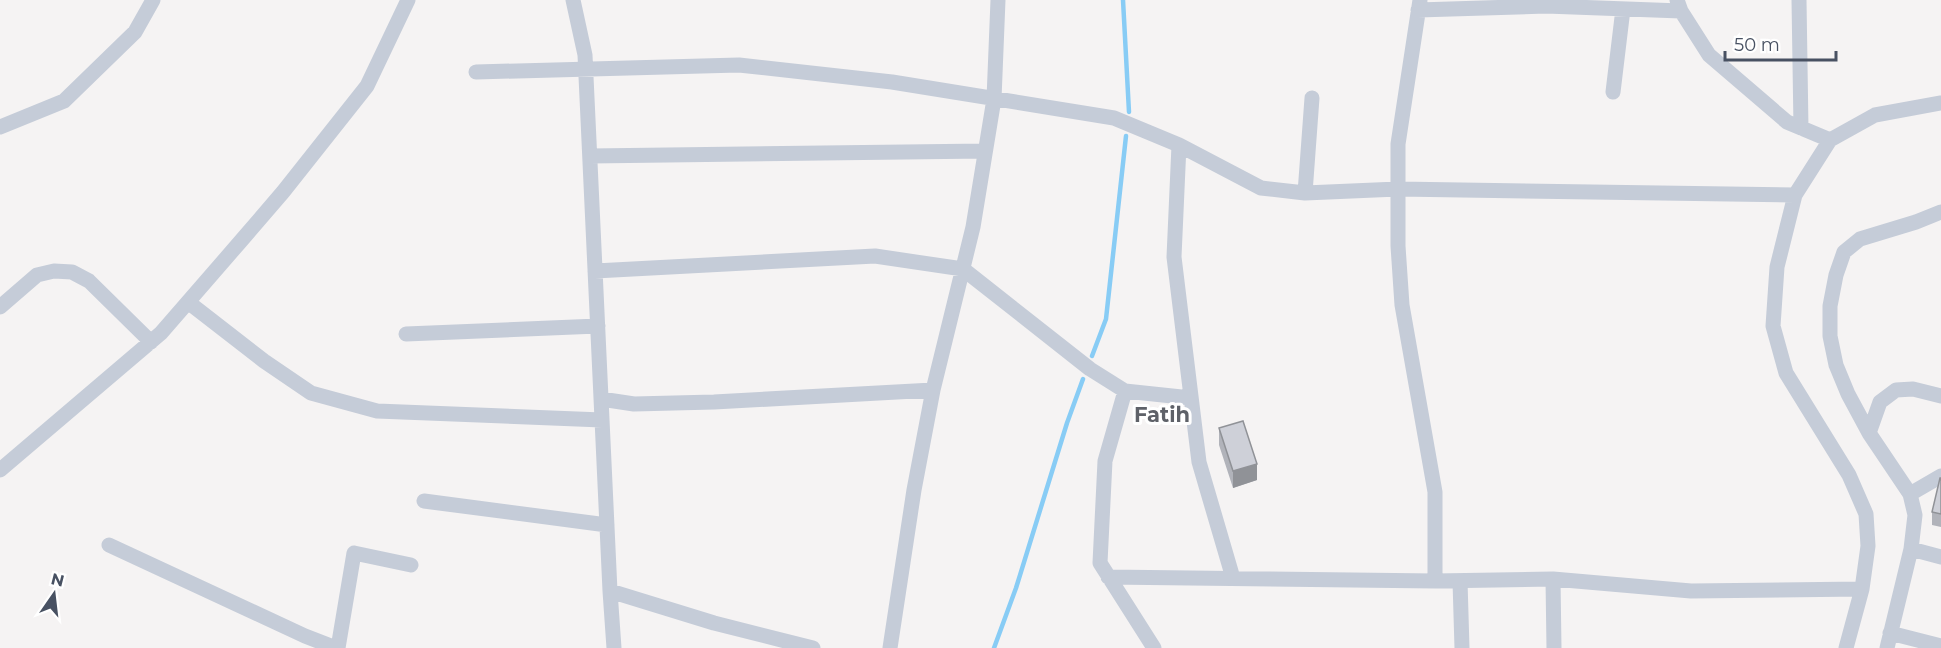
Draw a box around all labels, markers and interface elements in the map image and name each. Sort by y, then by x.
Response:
scale bar [1725,24,1836,62]
text: 50 m [1734,34,1780,56]
district label: Fatih [1134,402,1190,427]
north arrow [24,564,84,624]
text: N [49,569,66,591]

